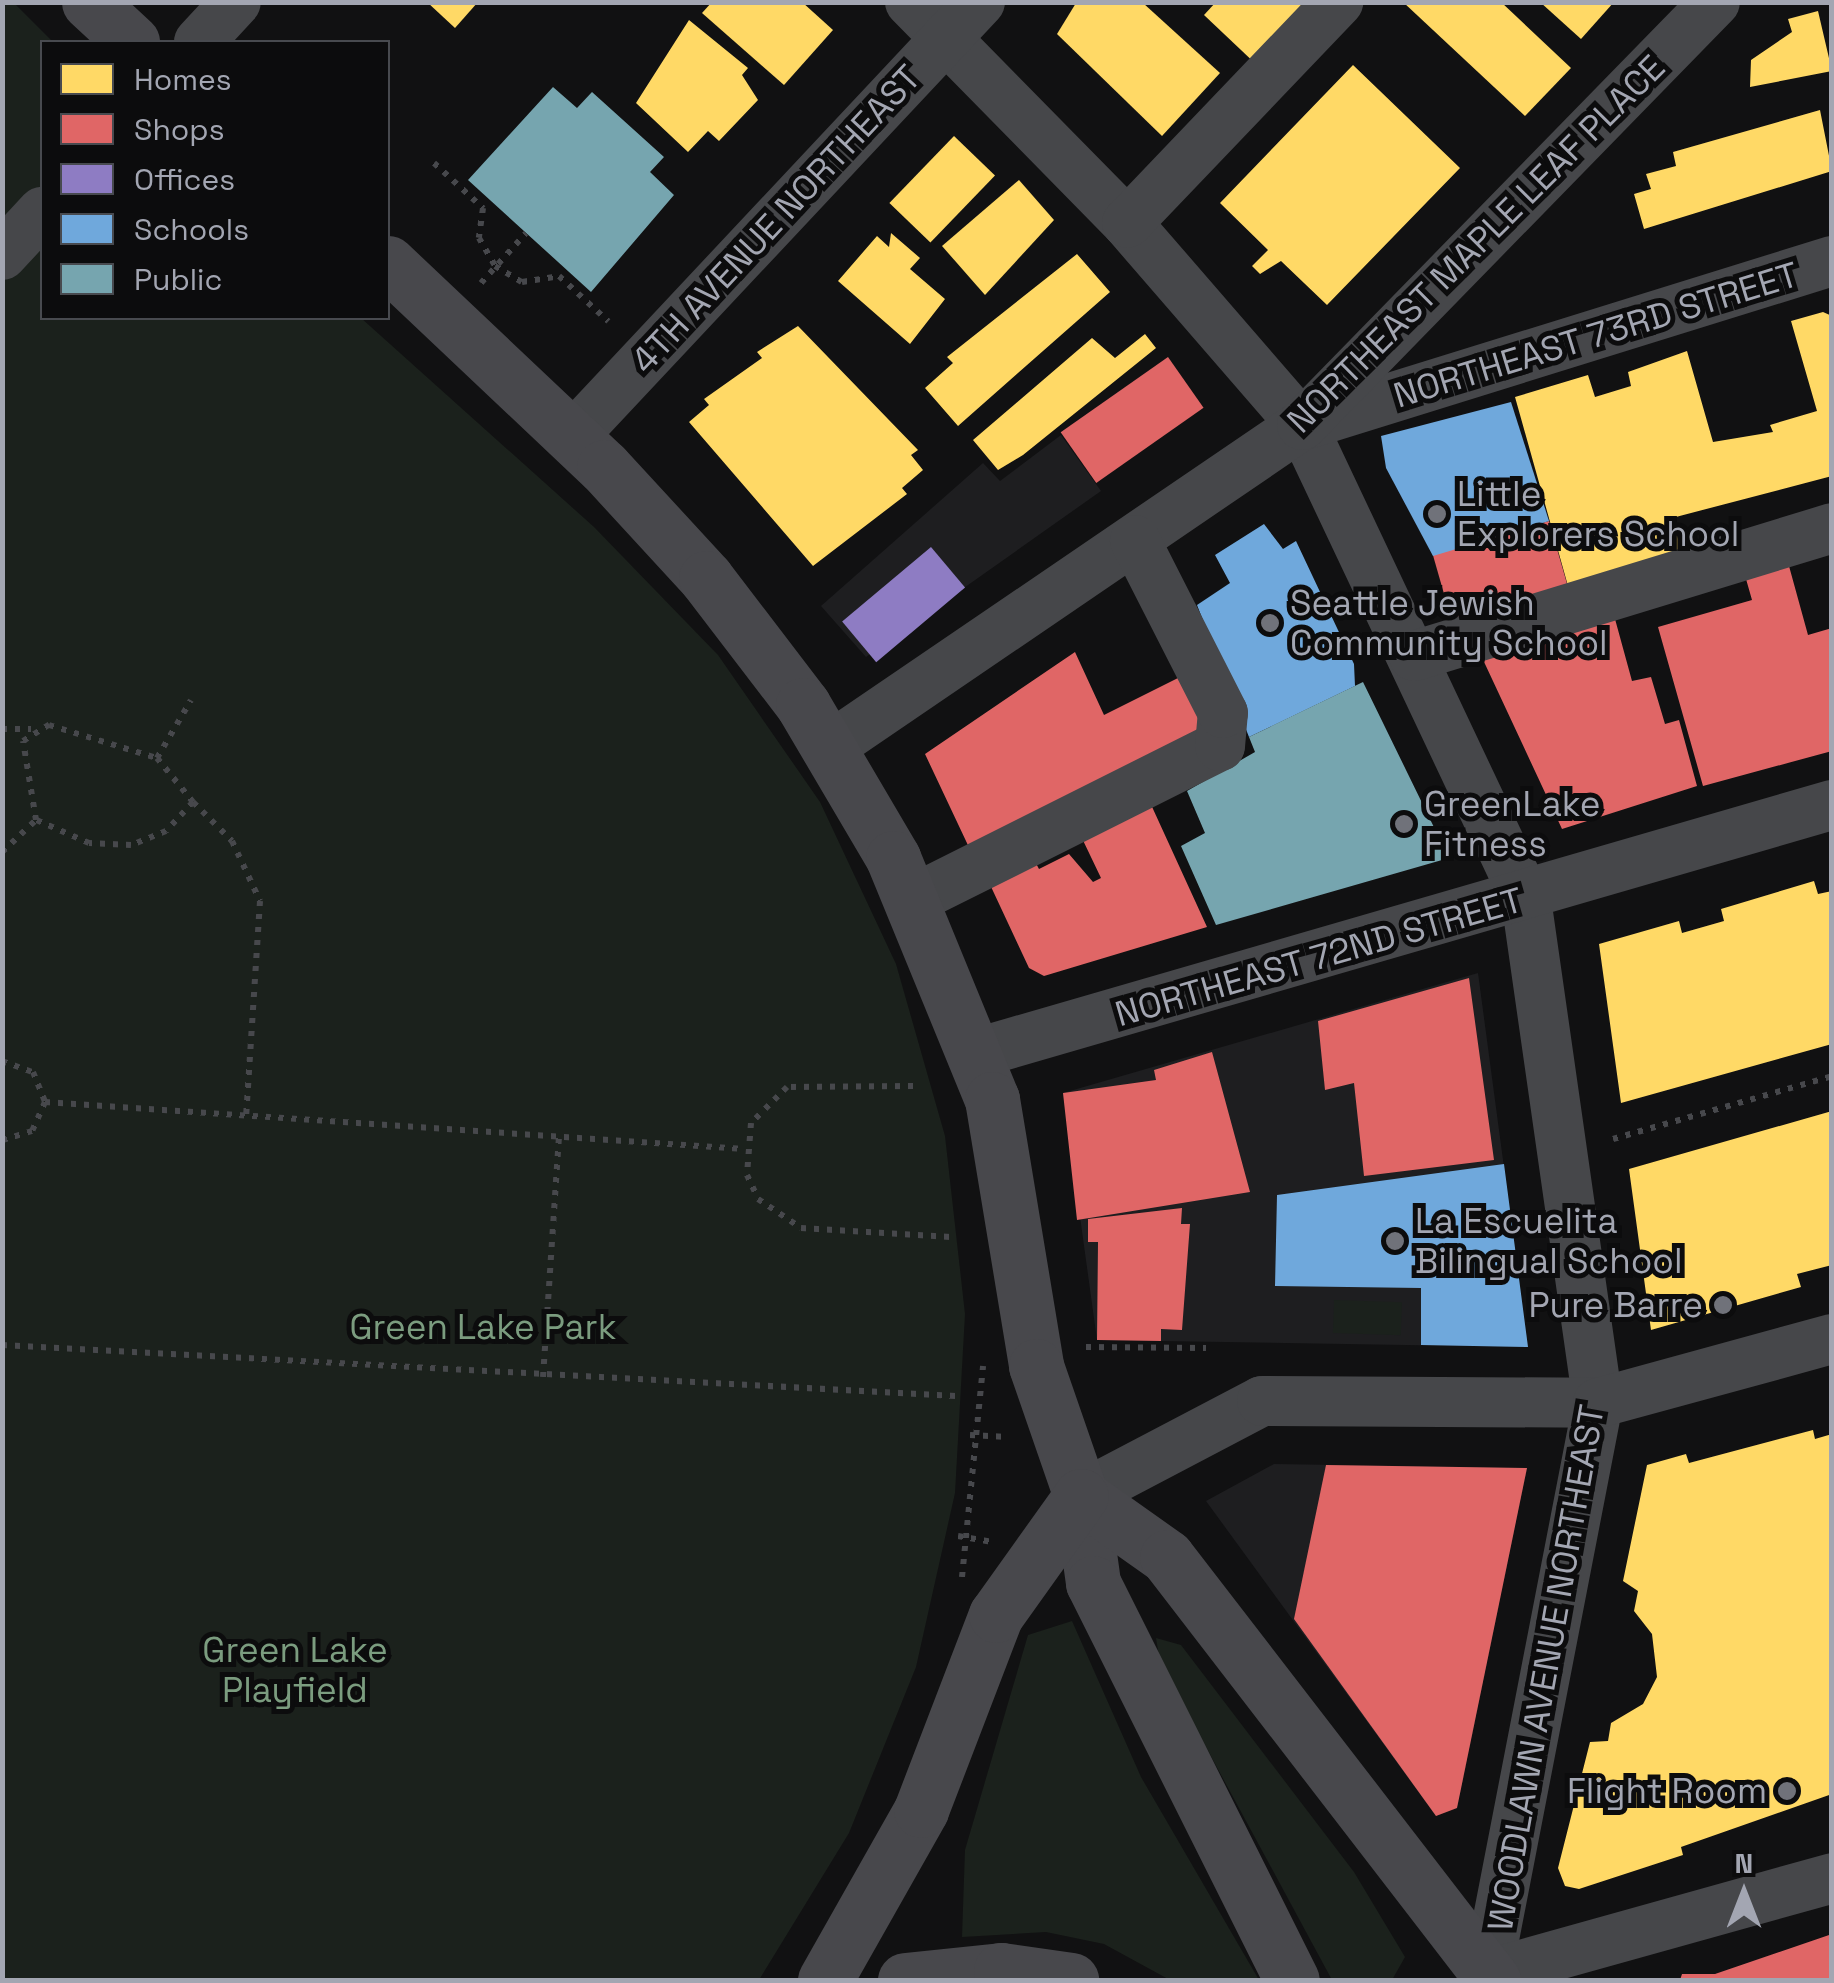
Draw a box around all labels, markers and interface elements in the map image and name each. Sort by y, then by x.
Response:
legend [40,40,390,320]
street label: NORTHEAST MAPLE LEAF PLACE [1278,46,1674,442]
street label: 4TH AVENUE NORTHEAST [622,56,930,382]
text: Homes [134,60,232,99]
text: Shops [134,110,224,149]
text: Offices [134,160,235,199]
text: Schools [134,210,249,249]
street label: NORTHEAST 73RD STREET [1388,253,1804,417]
text: Public [134,260,222,299]
place label: Little Explorers School [1457,473,1739,555]
marker: Little Explorers School [1426,503,1448,525]
place label: Seattle Jewish Community School [1290,582,1608,664]
marker: Seattle Jewish Community School [1259,612,1281,634]
place label: GreenLake Fitness [1424,783,1600,865]
marker: GreenLake Fitness [1393,813,1415,835]
street label: NORTHEAST 72ND STREET [1110,879,1528,1035]
place label: La Escuelita Bilingual School [1415,1200,1683,1282]
marker: La Escuelita Bilingual School [1384,1230,1406,1252]
place label: Pure Barre [1529,1284,1703,1326]
marker: Pure Barre [1712,1294,1734,1316]
park label: Green Lake Park [349,1306,617,1348]
street label: WOODLAWN AVENUE NORTHEAST [1479,1401,1613,1935]
park label: Green Lake Playfield [202,1629,388,1711]
place label: Flight Room [1567,1770,1767,1812]
marker: Flight Room [1776,1780,1798,1802]
north arrow [1694,1843,1794,1943]
text: N [1735,1845,1753,1881]

